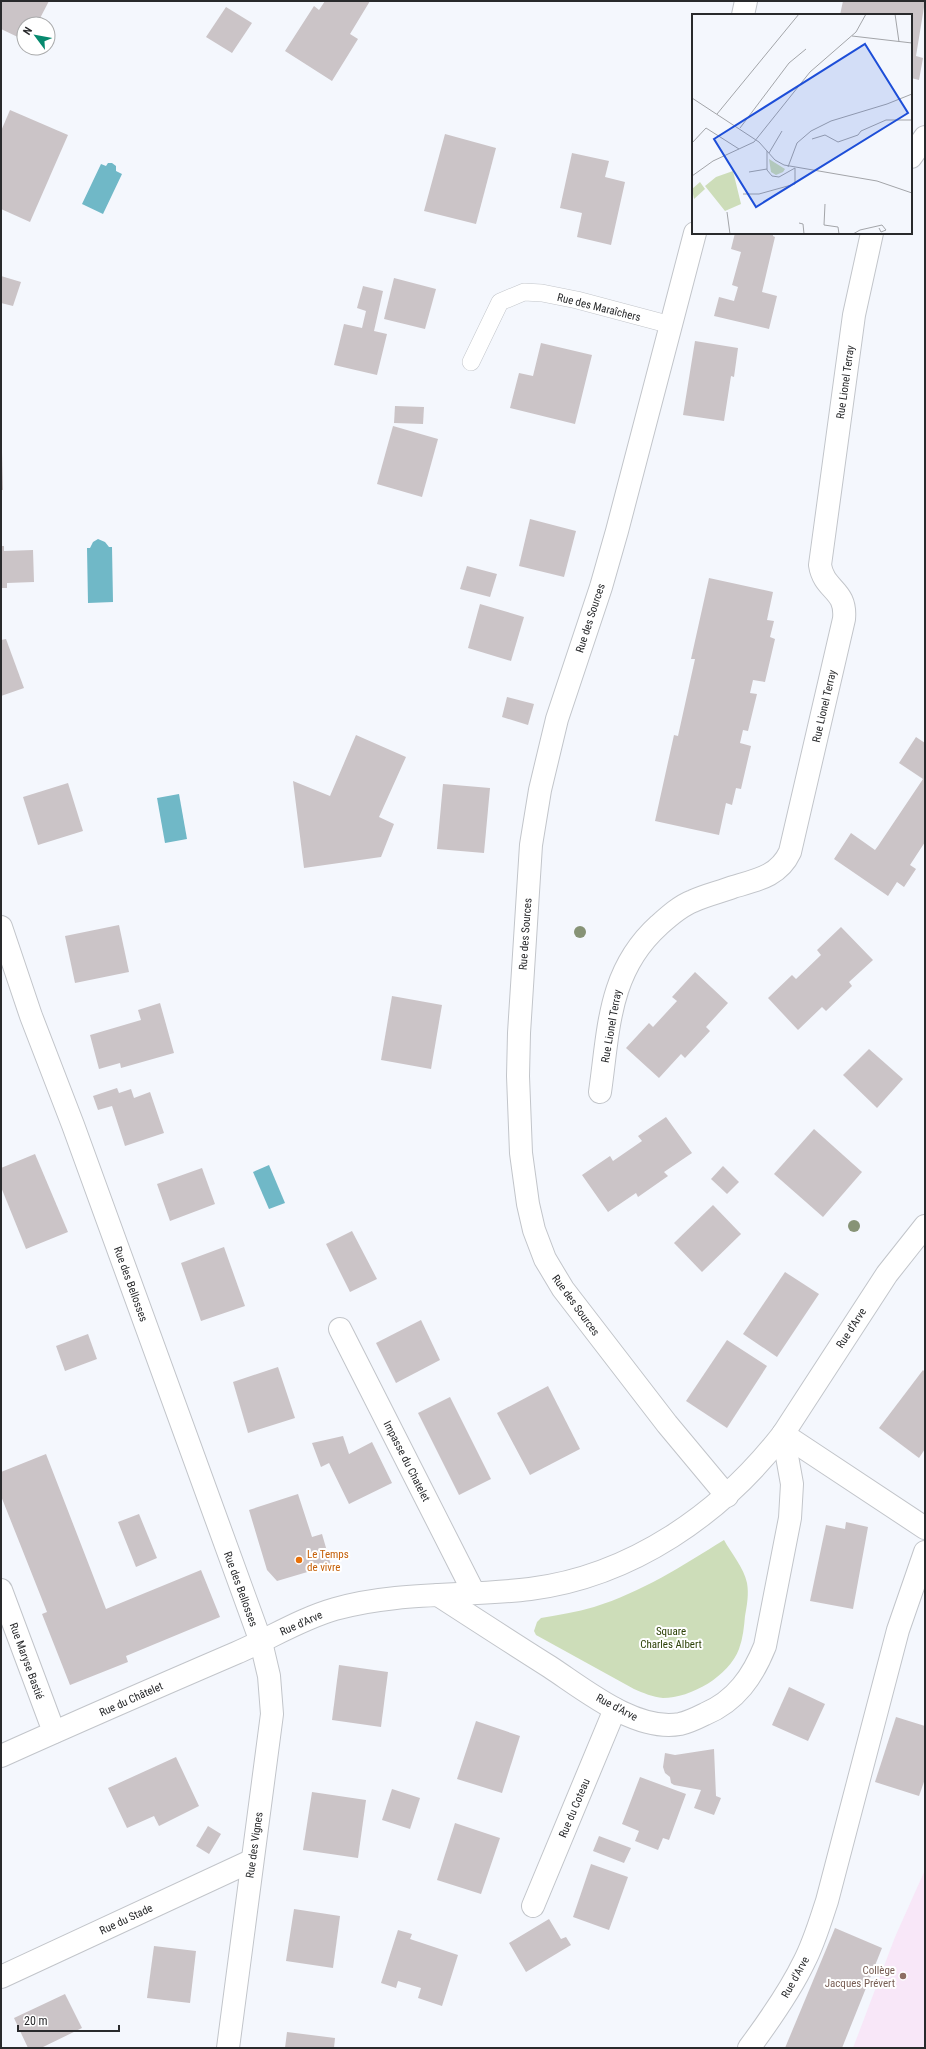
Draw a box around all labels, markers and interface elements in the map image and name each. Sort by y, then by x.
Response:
inset map [692,14,912,234]
north arrow [16,16,56,56]
text: N [21,24,35,37]
street label: Rue des Maraîchers [556,291,642,324]
street label: Rue Lionel Terray [834,344,857,420]
street label: Rue des Sources [573,582,608,654]
street label: Rue Lionel Terray [810,668,839,744]
street label: Rue des Sources [517,898,534,970]
street label: Rue Lionel Terray [599,988,624,1064]
street label: Rue des Bellosses [111,1245,150,1323]
street label: Rue des Sources [549,1272,602,1338]
street label: Rue d'Arve [834,1306,869,1351]
street label: Impasse du Chatelet [381,1419,433,1504]
place label: Le Temps de vivre [307,1548,349,1574]
street label: Rue des Bellosses [221,1550,260,1628]
marker: Le Temps de vivre [294,1555,304,1565]
street label: Rue d'Arve [278,1608,324,1639]
street label: Rue Maryse Bastié [7,1621,46,1701]
park label: Square Charles Albert [640,1625,702,1651]
street label: Rue du Châtelet [97,1680,165,1719]
street label: Rue d'Arve [594,1691,640,1724]
street label: Rue du Coteau [556,1777,593,1840]
street label: Rue des Vignes [243,1811,266,1879]
street label: Rue du Stade [98,1902,155,1937]
street label: Rue d'Arve [779,1954,812,2000]
place label: Collège Jacques Prévert [825,1964,895,1990]
marker: Collège Jacques Prévert [898,1971,908,1981]
scale bar [18,2007,119,2033]
text: 20 m [24,2014,48,2028]

